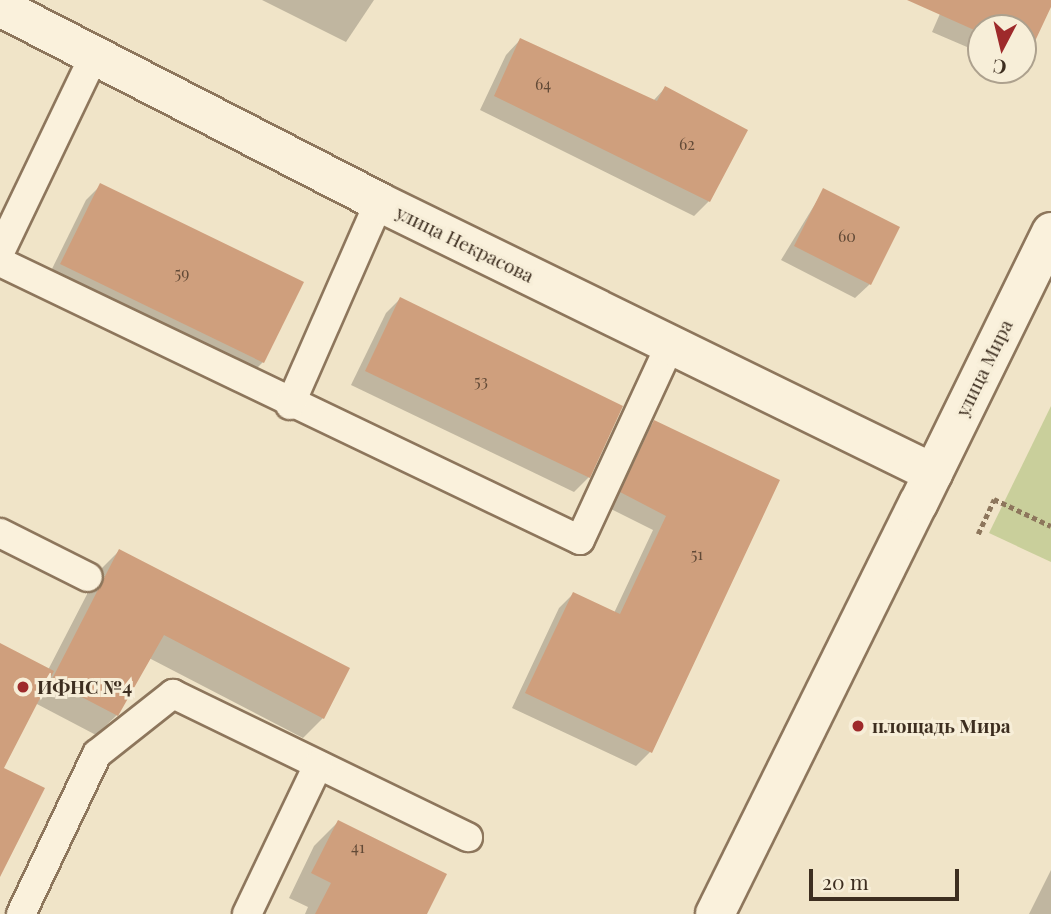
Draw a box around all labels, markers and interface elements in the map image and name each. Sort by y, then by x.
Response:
north arrow [967,14,1037,84]
text: С [991,54,1008,82]
house number: 64 [535,74,551,94]
house number: 62 [679,134,695,154]
street label: улица Некрасова [392,201,538,287]
house number: 60 [838,226,856,246]
house number: 59 [175,263,189,283]
street label: улица Мира [951,316,1017,420]
house number: 53 [474,371,488,391]
house number: 51 [691,544,703,564]
place label: ИФНС №4 [37,676,132,698]
marker: ИФНС №4 [15,679,31,695]
place label: площадь Мира [872,715,1011,737]
marker: площадь Мира [850,718,866,734]
house number: 41 [351,837,365,857]
scale bar [813,855,964,899]
text: 20 m [822,867,869,895]

